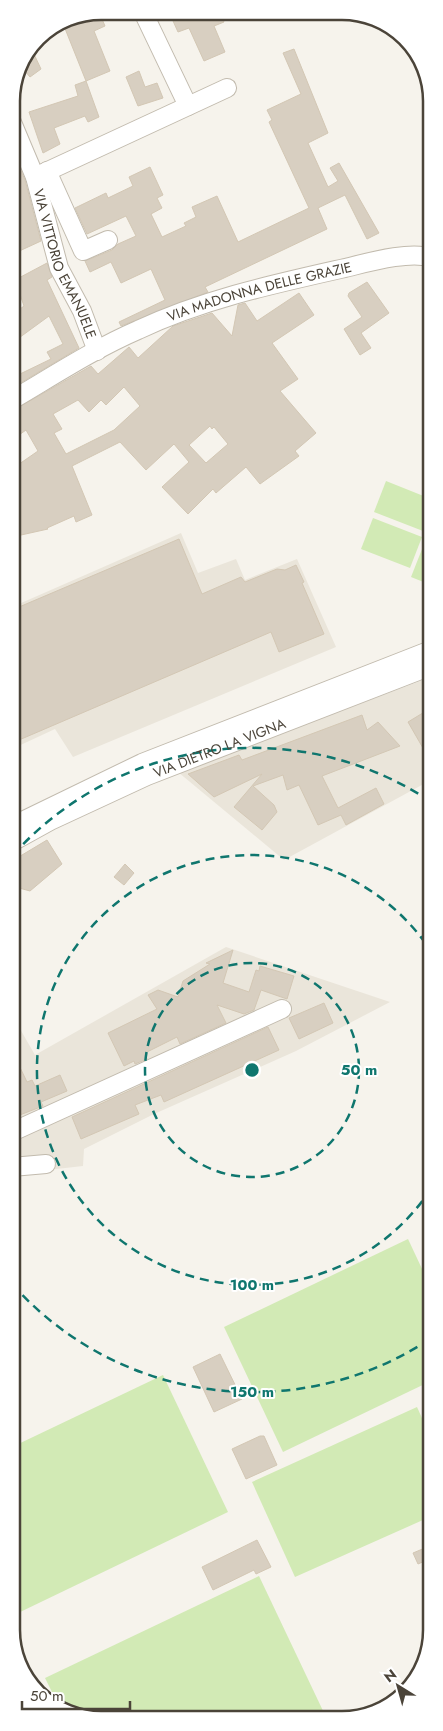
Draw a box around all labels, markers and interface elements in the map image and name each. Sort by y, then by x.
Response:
street label: VIA VITTORIO EMANUELE [29,187,101,341]
street label: VIA MADONNA DELLE GRAZIE [164,257,354,327]
street label: VIA DIETRO LA VIGNA [150,713,289,783]
text: 50 m [341,1059,377,1081]
centre of rings [243,1061,261,1079]
text: 100 m [230,1274,274,1296]
text: 150 m [230,1381,274,1403]
north arrow [373,1661,423,1711]
text: N [380,1664,401,1687]
scale bar [22,1678,130,1710]
text: 50 m [30,1685,64,1707]

